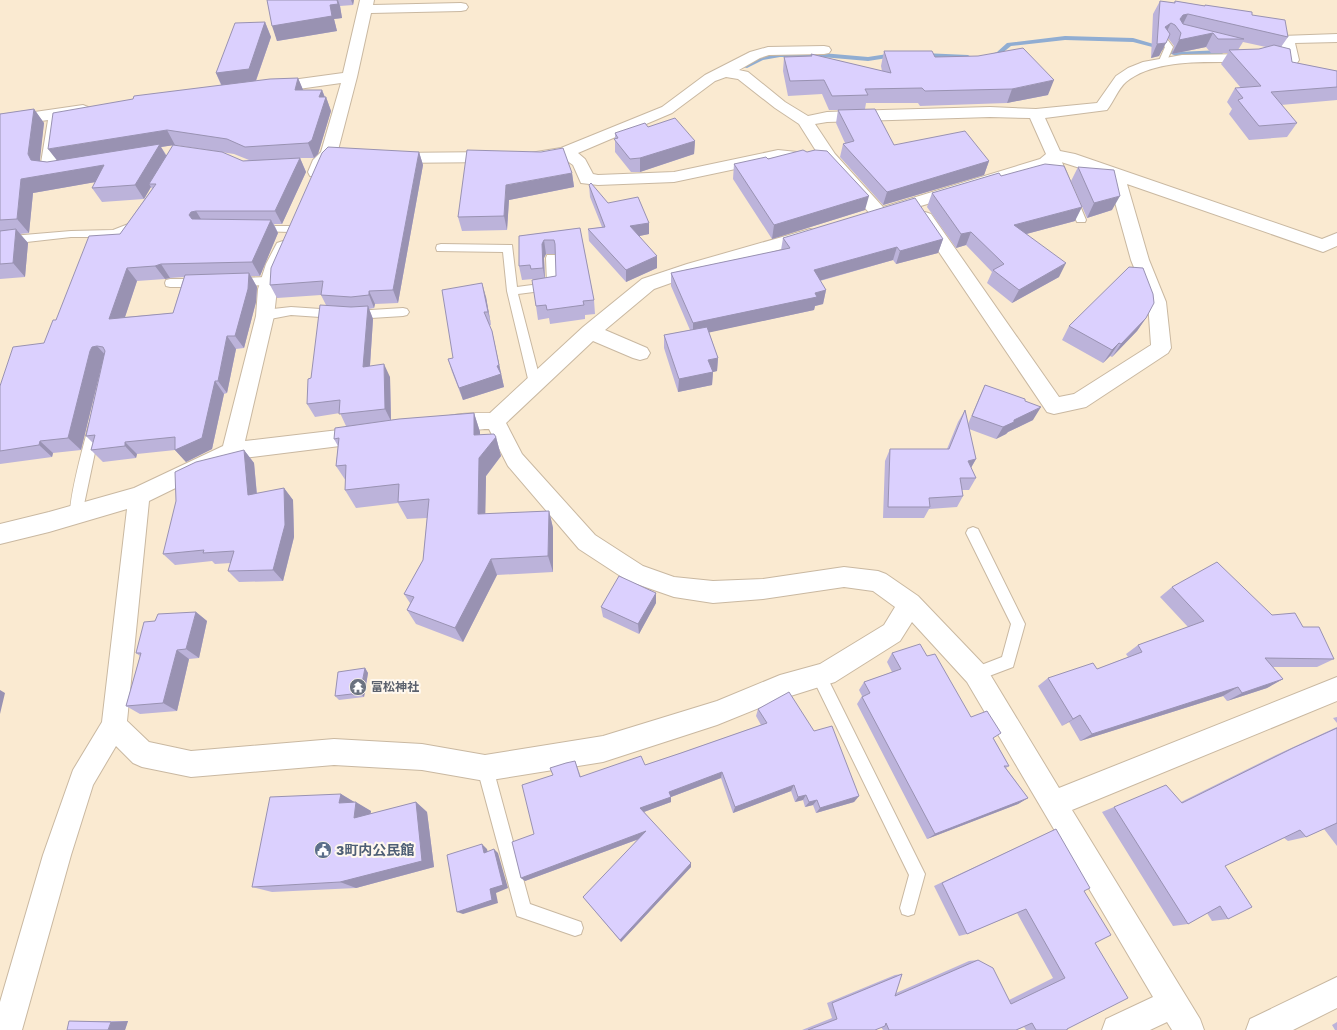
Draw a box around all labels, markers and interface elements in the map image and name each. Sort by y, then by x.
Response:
temple icon: 富松神社 [348,677,368,697]
place label: 富松神社 [371,680,419,694]
public building icon: 3町内公民館 [313,840,333,860]
place label: 3町内公民館 [336,842,414,858]

